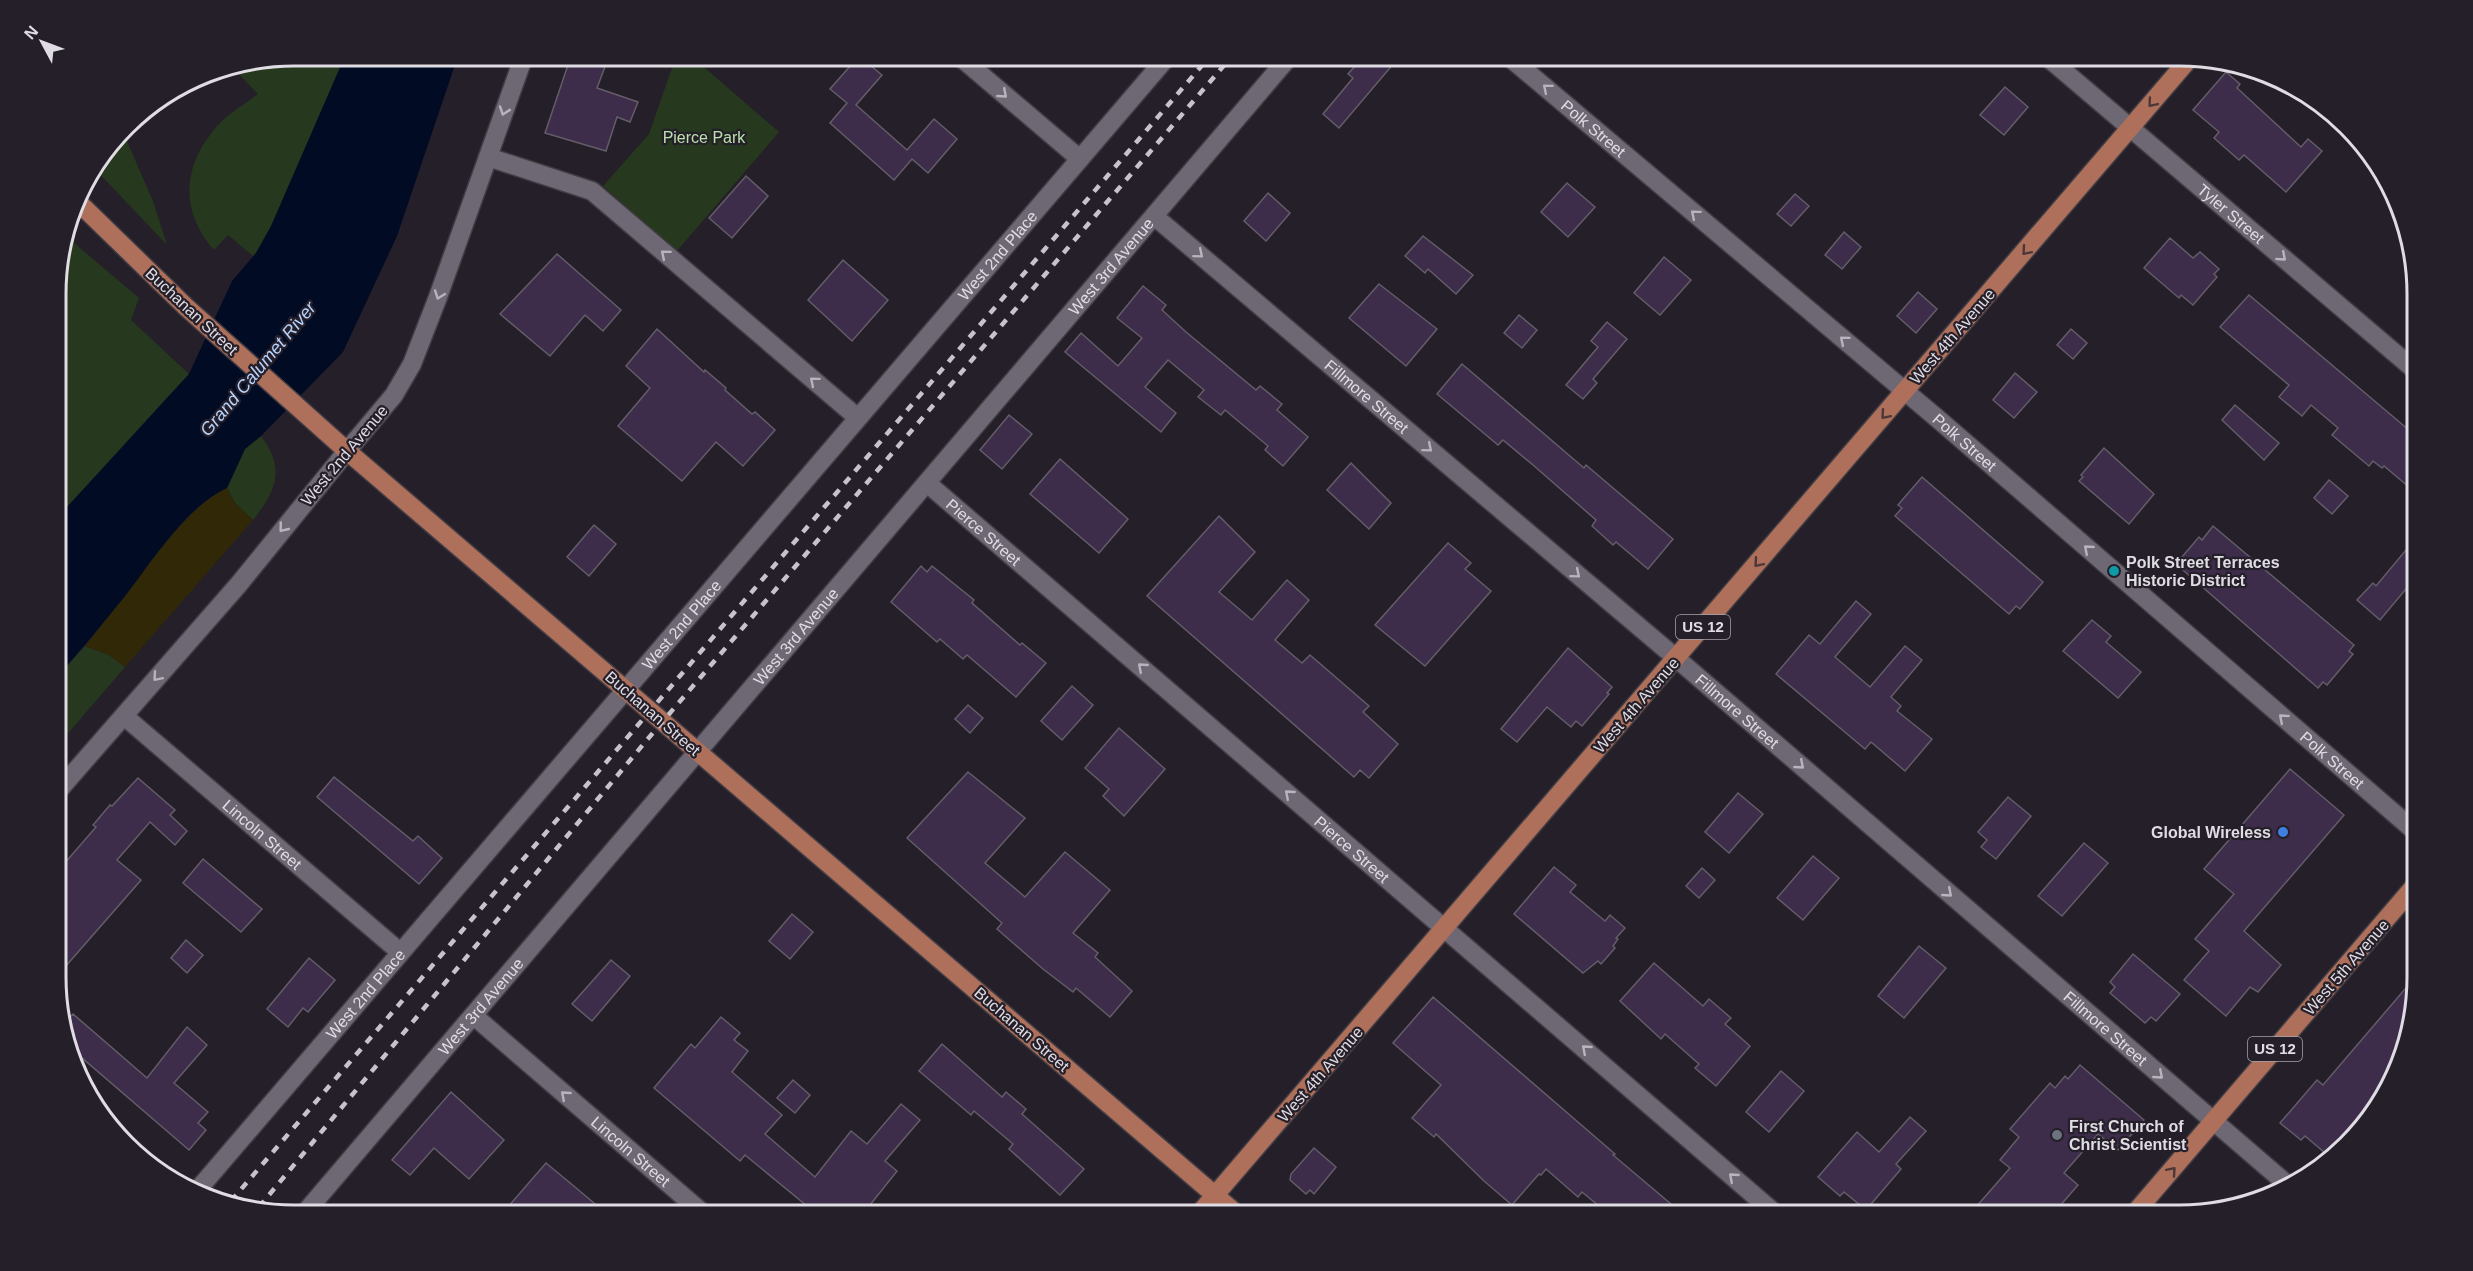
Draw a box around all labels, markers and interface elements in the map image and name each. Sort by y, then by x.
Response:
north arrow [12,12,72,72]
text: N [21,23,41,42]
one-way arrow [1543,84,1554,95]
one-way arrow [996,86,1007,97]
one-way arrow [2149,96,2160,107]
street label: Polk Street [1558,97,1629,161]
one-way arrow [499,105,512,116]
park label: Pierce Park [663,129,746,146]
street label: Tyler Street [2194,181,2268,247]
street label: West 2nd Place [955,208,1041,304]
one-way arrow [1691,210,1702,221]
street label: West 3rd Avenue [1065,215,1157,318]
one-way arrow [2022,244,2033,255]
one-way arrow [1192,247,1203,258]
one-way arrow [661,250,672,261]
one-way arrow [2275,250,2286,261]
street label: Buchanan Street [142,265,241,359]
street label: West 4th Avenue [1906,285,1998,387]
one-way arrow [434,289,447,299]
water label: Grand Calumet River [196,297,321,440]
one-way arrow [1840,336,1851,347]
street label: Fillmore Street [1321,357,1412,437]
one-way arrow [810,377,821,388]
street label: West 2nd Avenue [298,402,391,509]
one-way arrow [1881,408,1892,419]
street label: Polk Street [1929,410,2000,475]
one-way arrow [1421,441,1432,452]
street label: Pierce Street [943,496,1025,569]
one-way arrow [279,522,290,533]
one-way arrow [2084,545,2095,556]
place label: Polk Street Terraces Historic District [2126,554,2280,589]
one-way arrow [1754,556,1765,567]
marker: Polk Street Terraces Historic District [2107,564,2121,578]
one-way arrow [1569,567,1580,578]
street label: West 2nd Place [639,577,725,673]
street label: West 3rd Avenue [750,585,842,688]
road number: US 12 [1676,615,1730,639]
street label: West 4th Avenue [1590,654,1682,756]
one-way arrow [1138,663,1148,674]
street label: Buchanan Street [602,668,704,759]
one-way arrow [153,670,164,681]
street label: Fillmore Street [1692,671,1782,752]
one-way arrow [2279,714,2290,725]
street label: Polk Street [2297,728,2368,793]
one-way arrow [1793,758,1804,769]
one-way arrow [1285,790,1296,801]
street label: Lincoln Street [219,796,305,873]
street label: Pierce Street [1311,813,1393,886]
place label: Global Wireless [2151,824,2271,841]
marker: Global Wireless [2276,825,2290,839]
one-way arrow [1941,885,1952,896]
street label: West 5th Avenue [2300,916,2392,1018]
street label: West 2nd Place [323,946,409,1042]
street label: West 3rd Avenue [435,955,527,1058]
street label: Buchanan Street [971,984,1073,1075]
street label: Fillmore Street [2060,988,2151,1069]
street label: West 4th Avenue [1274,1023,1366,1125]
road number: US 12 [2248,1037,2302,1061]
one-way arrow [1582,1045,1593,1056]
one-way arrow [2152,1068,2163,1079]
one-way arrow [561,1091,572,1102]
street label: Lincoln Street [588,1113,674,1190]
place label: First Church of Christ Scientist [2069,1118,2187,1153]
marker: First Church of Christ Scientist [2050,1128,2064,1142]
one-way arrow [2164,1167,2175,1178]
one-way arrow [1729,1173,1740,1184]

